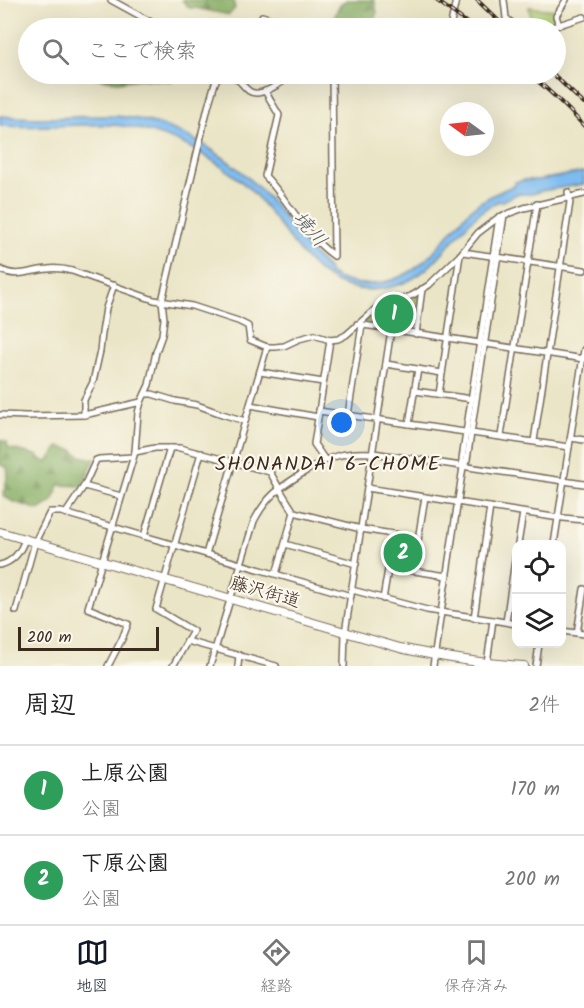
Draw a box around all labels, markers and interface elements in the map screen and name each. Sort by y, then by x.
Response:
search box [18,18,566,84]
icon: search [39,35,72,68]
text: ここで検索 [87,35,197,70]
north arrow [440,102,494,156]
water label: 境川 [284,204,334,256]
pin: 1 [374,292,414,336]
your location [327,408,356,437]
district label: SHONANDAI 6-CHOME [215,449,441,481]
pin: 2 [384,530,422,576]
map controls [512,540,566,648]
button: locate [512,540,566,594]
street label: 藤沢街道 [226,569,304,617]
button: layers [512,594,566,648]
scale bar [18,624,159,652]
text: 200 m [27,625,71,650]
text: 周辺 [24,685,76,727]
text: 2件 [528,690,560,722]
text: 上原公園 [81,757,169,792]
text: 1 [40,774,47,806]
text: 170 m [511,774,560,806]
text: 公園 [81,794,121,826]
text: 下原公園 [81,847,169,882]
text: 2 [38,864,49,896]
text: 200 m [504,864,560,896]
text: 公園 [81,884,121,916]
tab: 地図 [76,936,109,999]
tab: 経路 [260,936,293,999]
tab: 保存済み [444,936,508,999]

